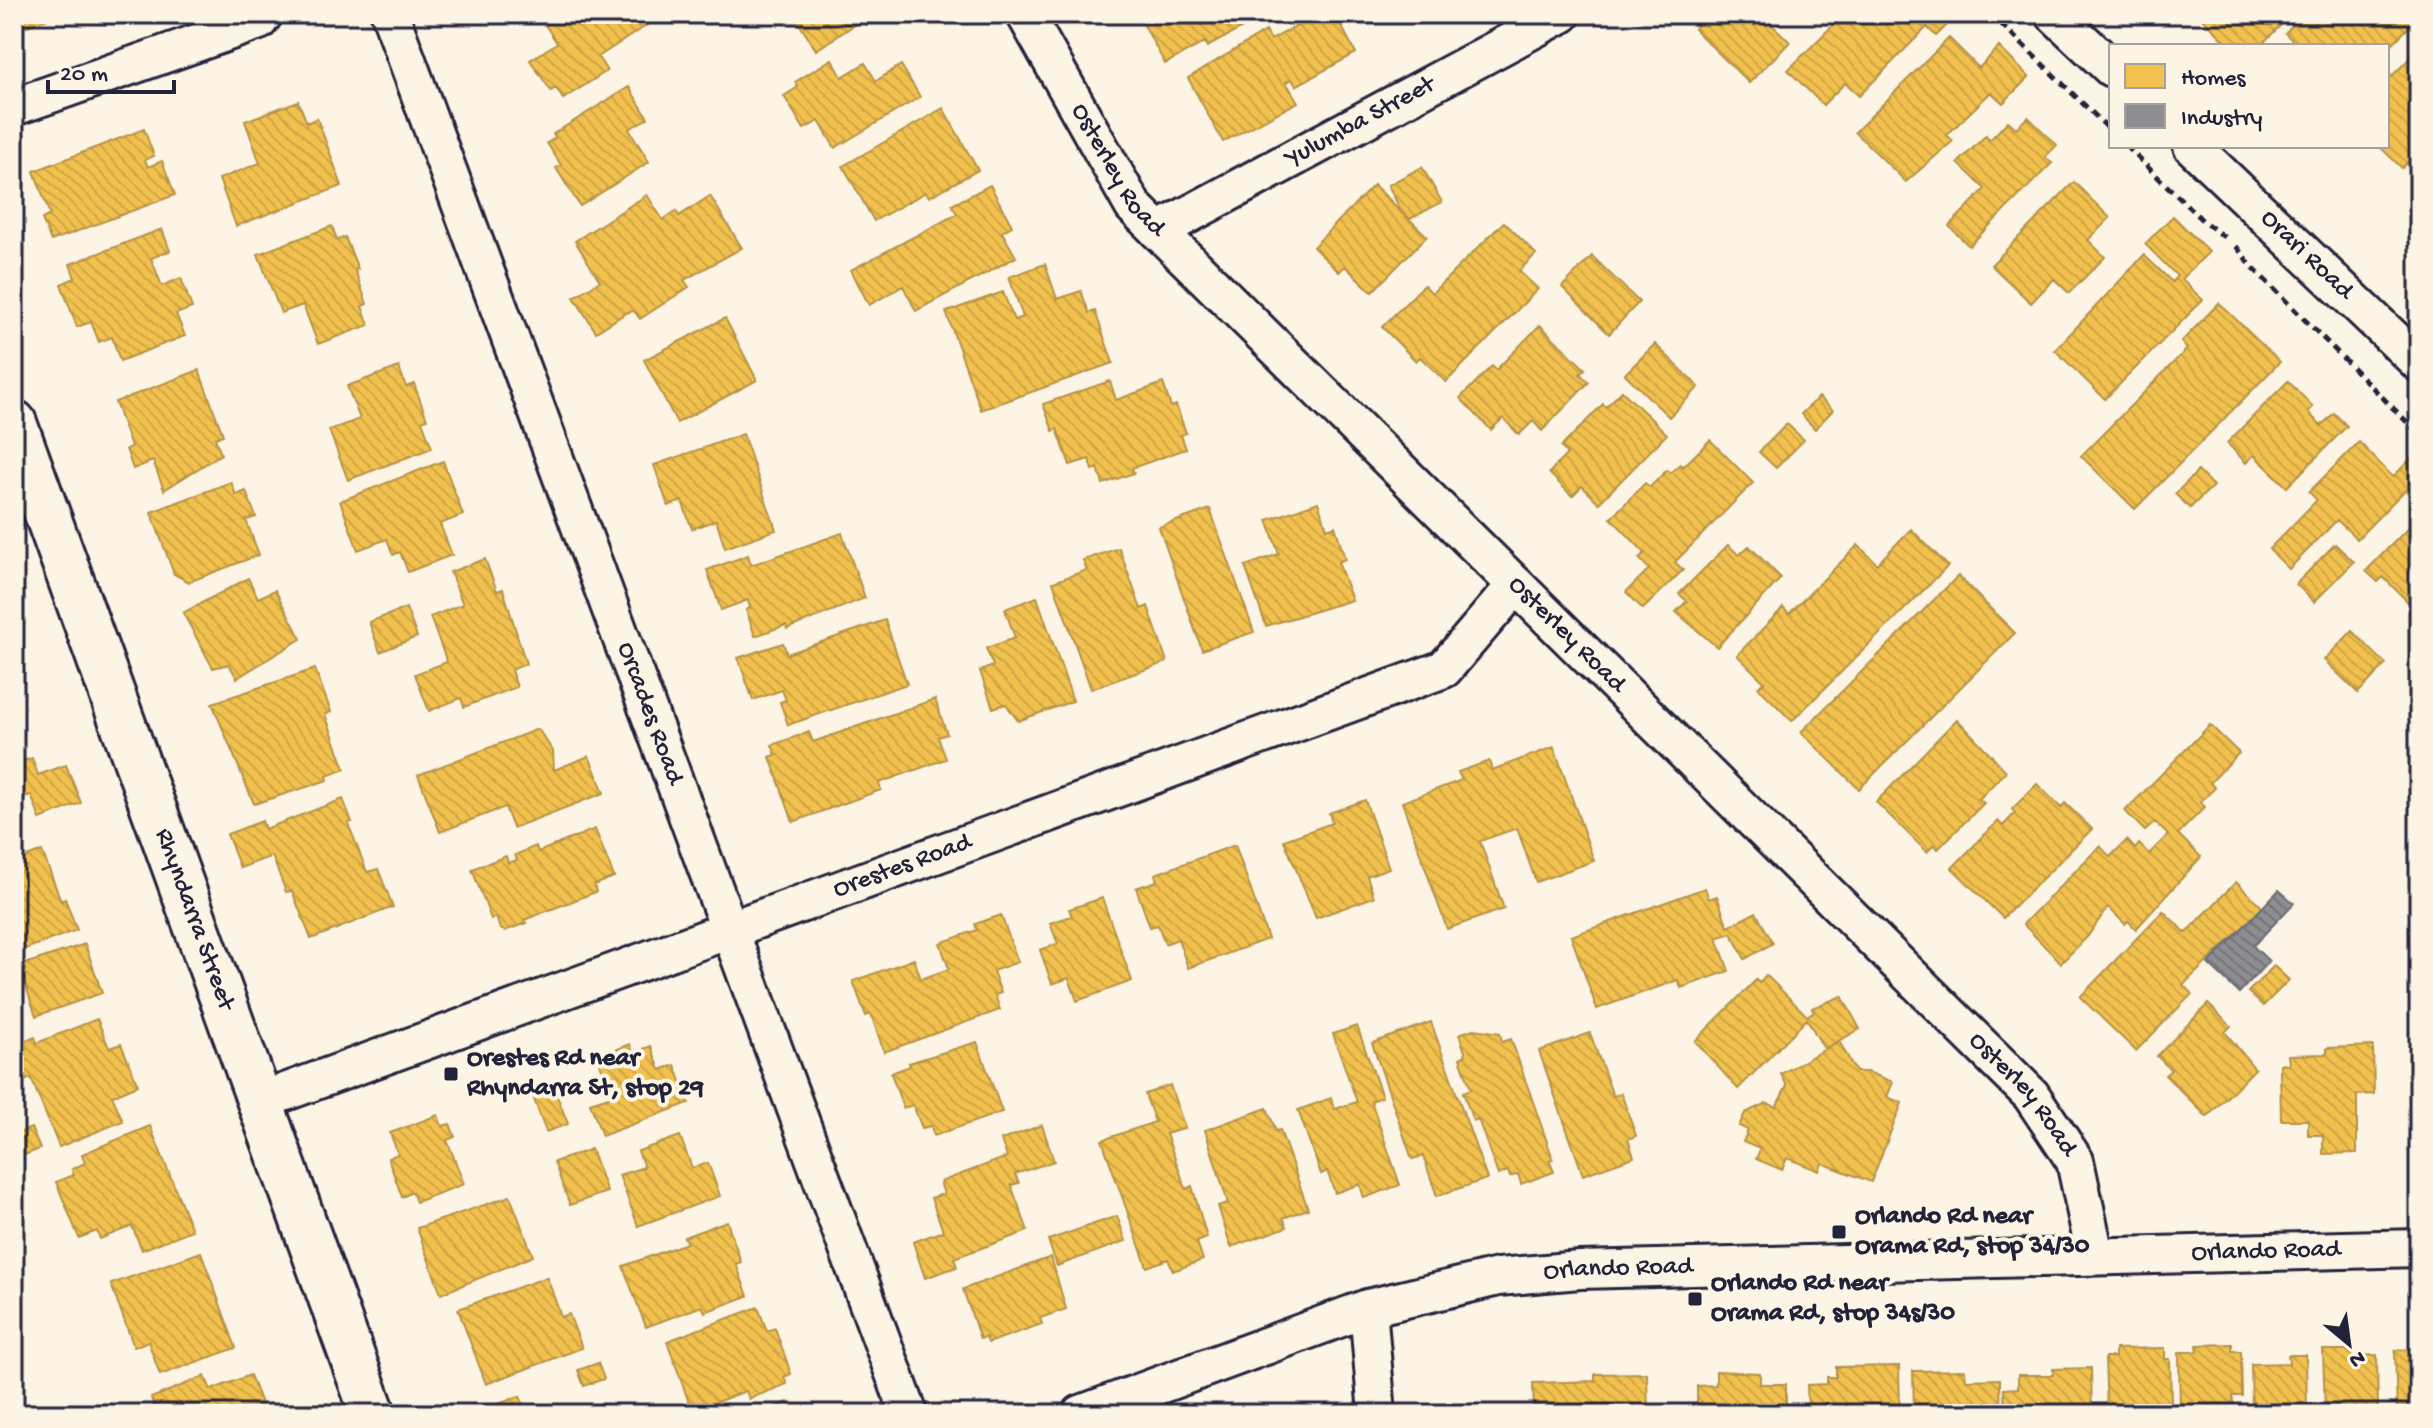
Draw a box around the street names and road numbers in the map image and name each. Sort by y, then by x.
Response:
street label: Yulumba Street [1279,68,1442,176]
street label: Osterley Road [1063,98,1172,245]
street label: Orari Road [2253,204,2361,308]
street label: Osterley Road [1501,570,1633,701]
street label: Orcades Road [609,638,690,791]
street label: Rhyndarra Street [147,824,242,1017]
street label: Orestes Road [829,827,977,906]
street label: Osterley Road [1961,1026,2084,1164]
street label: Orlando Road [2191,1235,2343,1269]
street label: Orlando Road [1542,1252,1695,1289]

